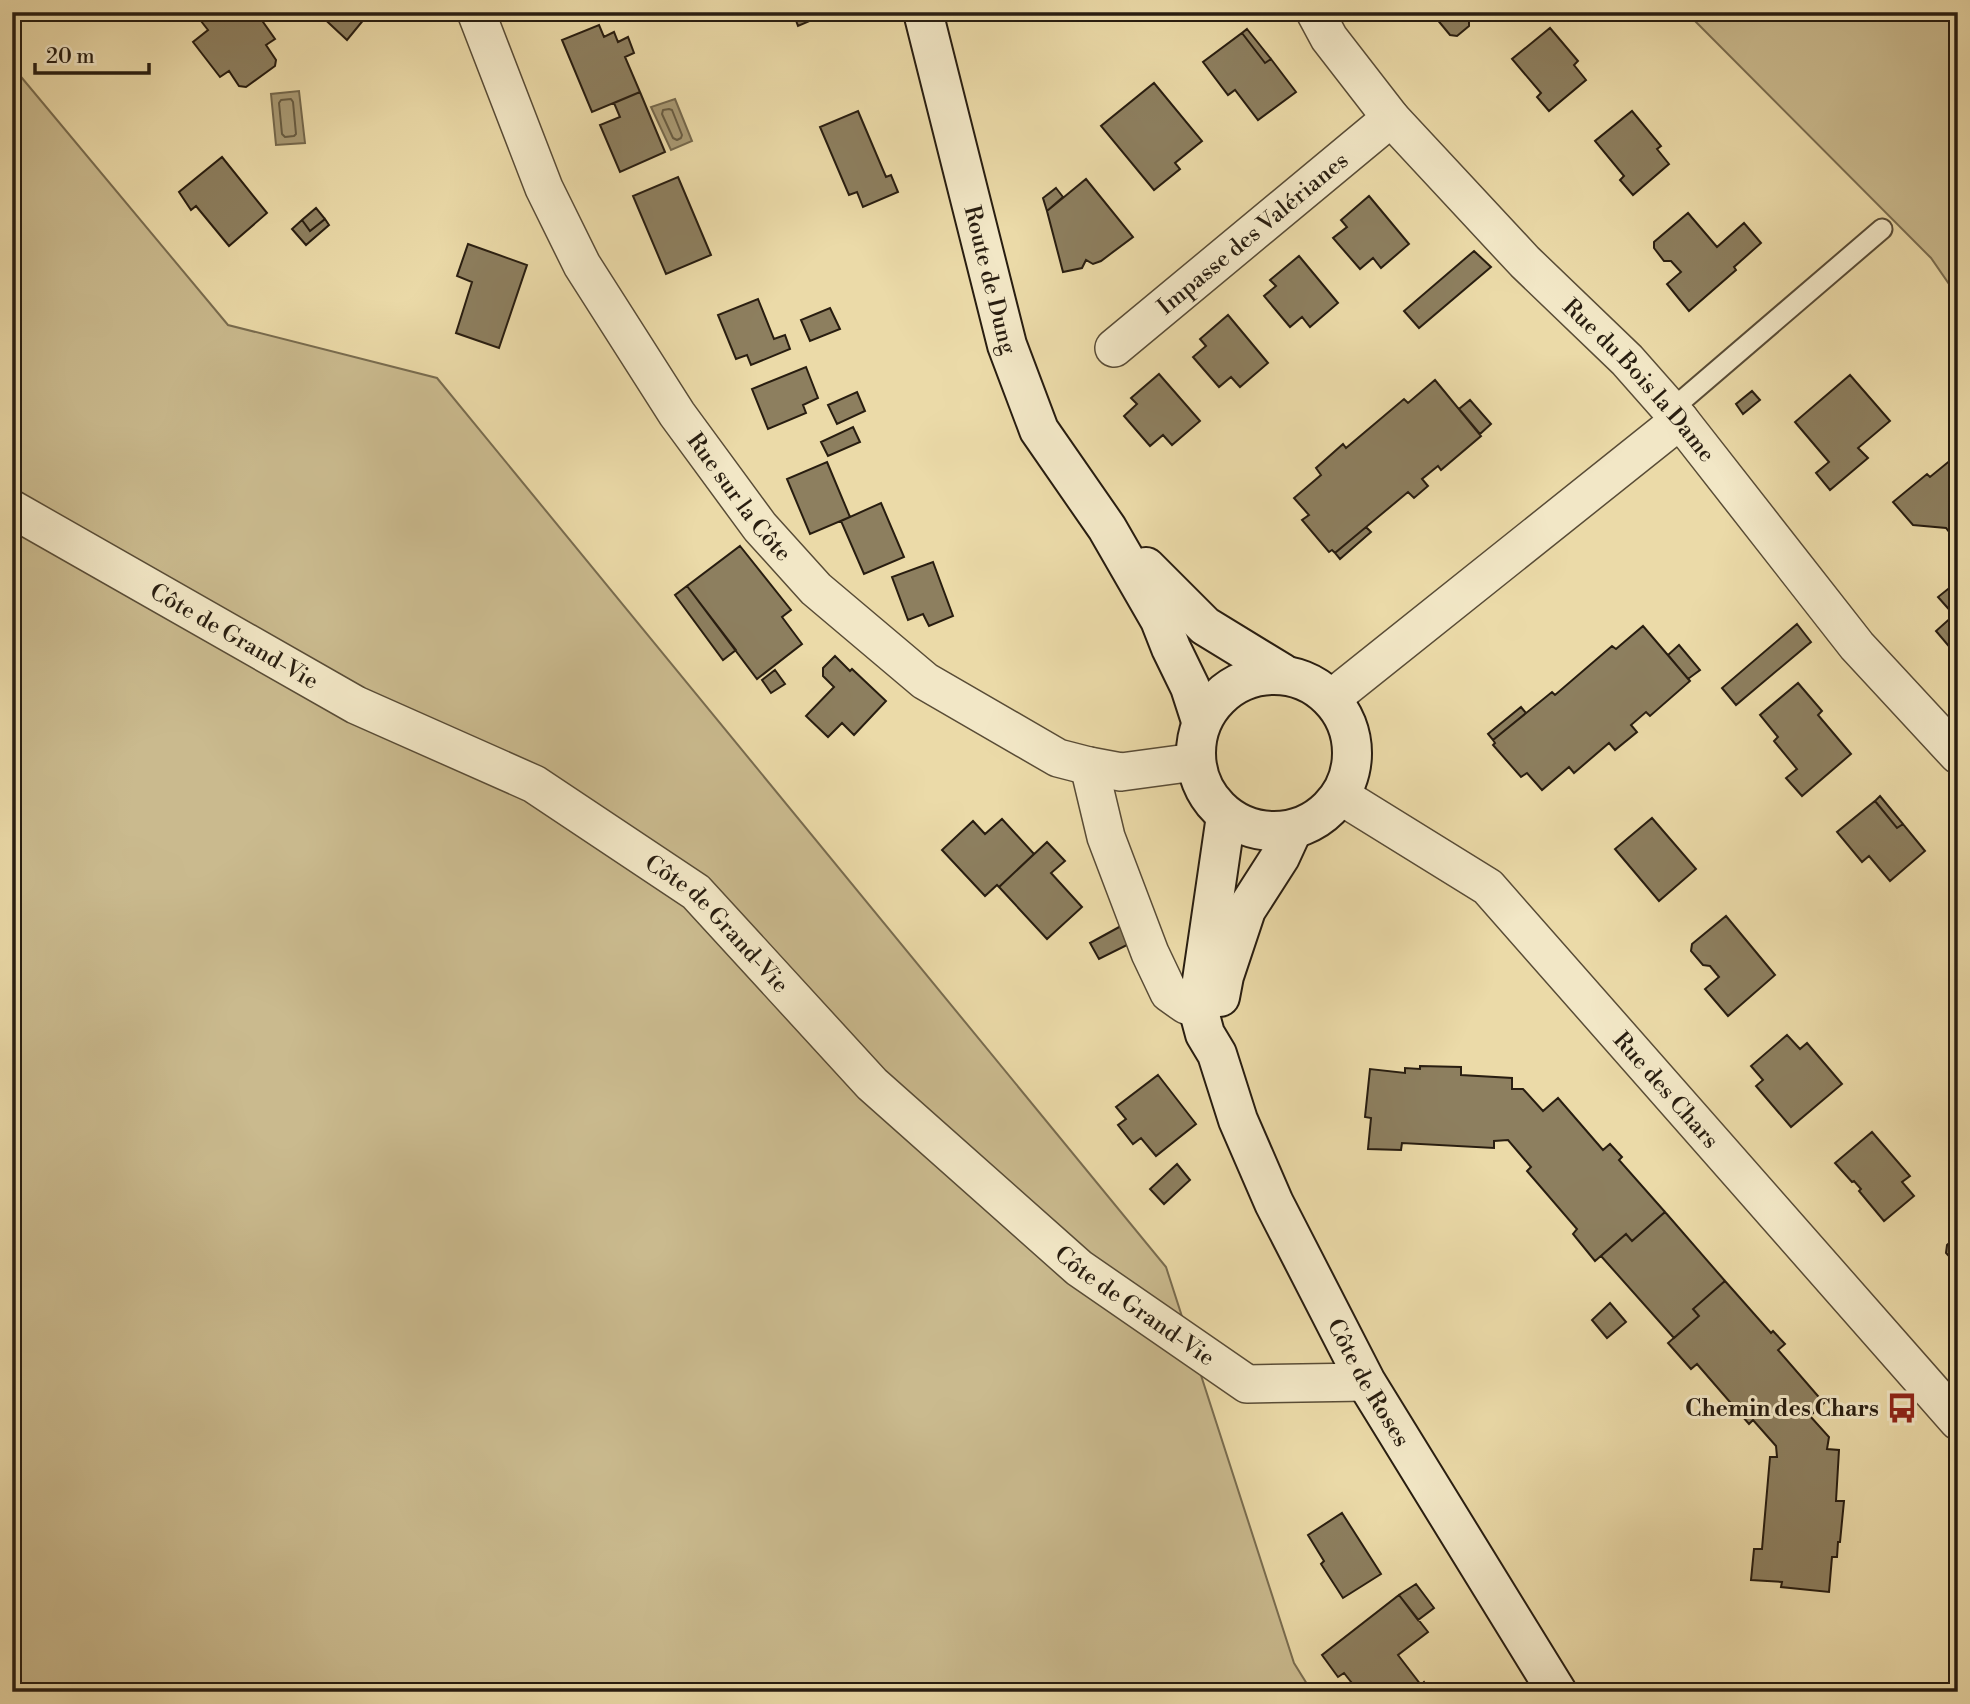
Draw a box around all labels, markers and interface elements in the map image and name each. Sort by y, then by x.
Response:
scale bar [35,32,149,76]
text: 20 m [46,44,95,70]
street label: Impasse des Valérianes [1152,147,1354,321]
street label: Route de Dung [957,203,1022,358]
street label: Rue du Bois la Dame [1557,293,1721,468]
street label: Rue sur la Côte [681,428,797,567]
street label: Côte de Grand-Vie [145,578,323,696]
street label: Côte de Grand-Vie [639,849,794,999]
street label: Rue des Chars [1607,1026,1724,1155]
street label: Côte de Grand-Vie [1048,1240,1220,1372]
street label: Côte de Roses [1321,1314,1415,1452]
bus stop icon: Chemin des Chars [1885,1391,1919,1425]
place label: Chemin des Chars [1685,1395,1879,1423]

